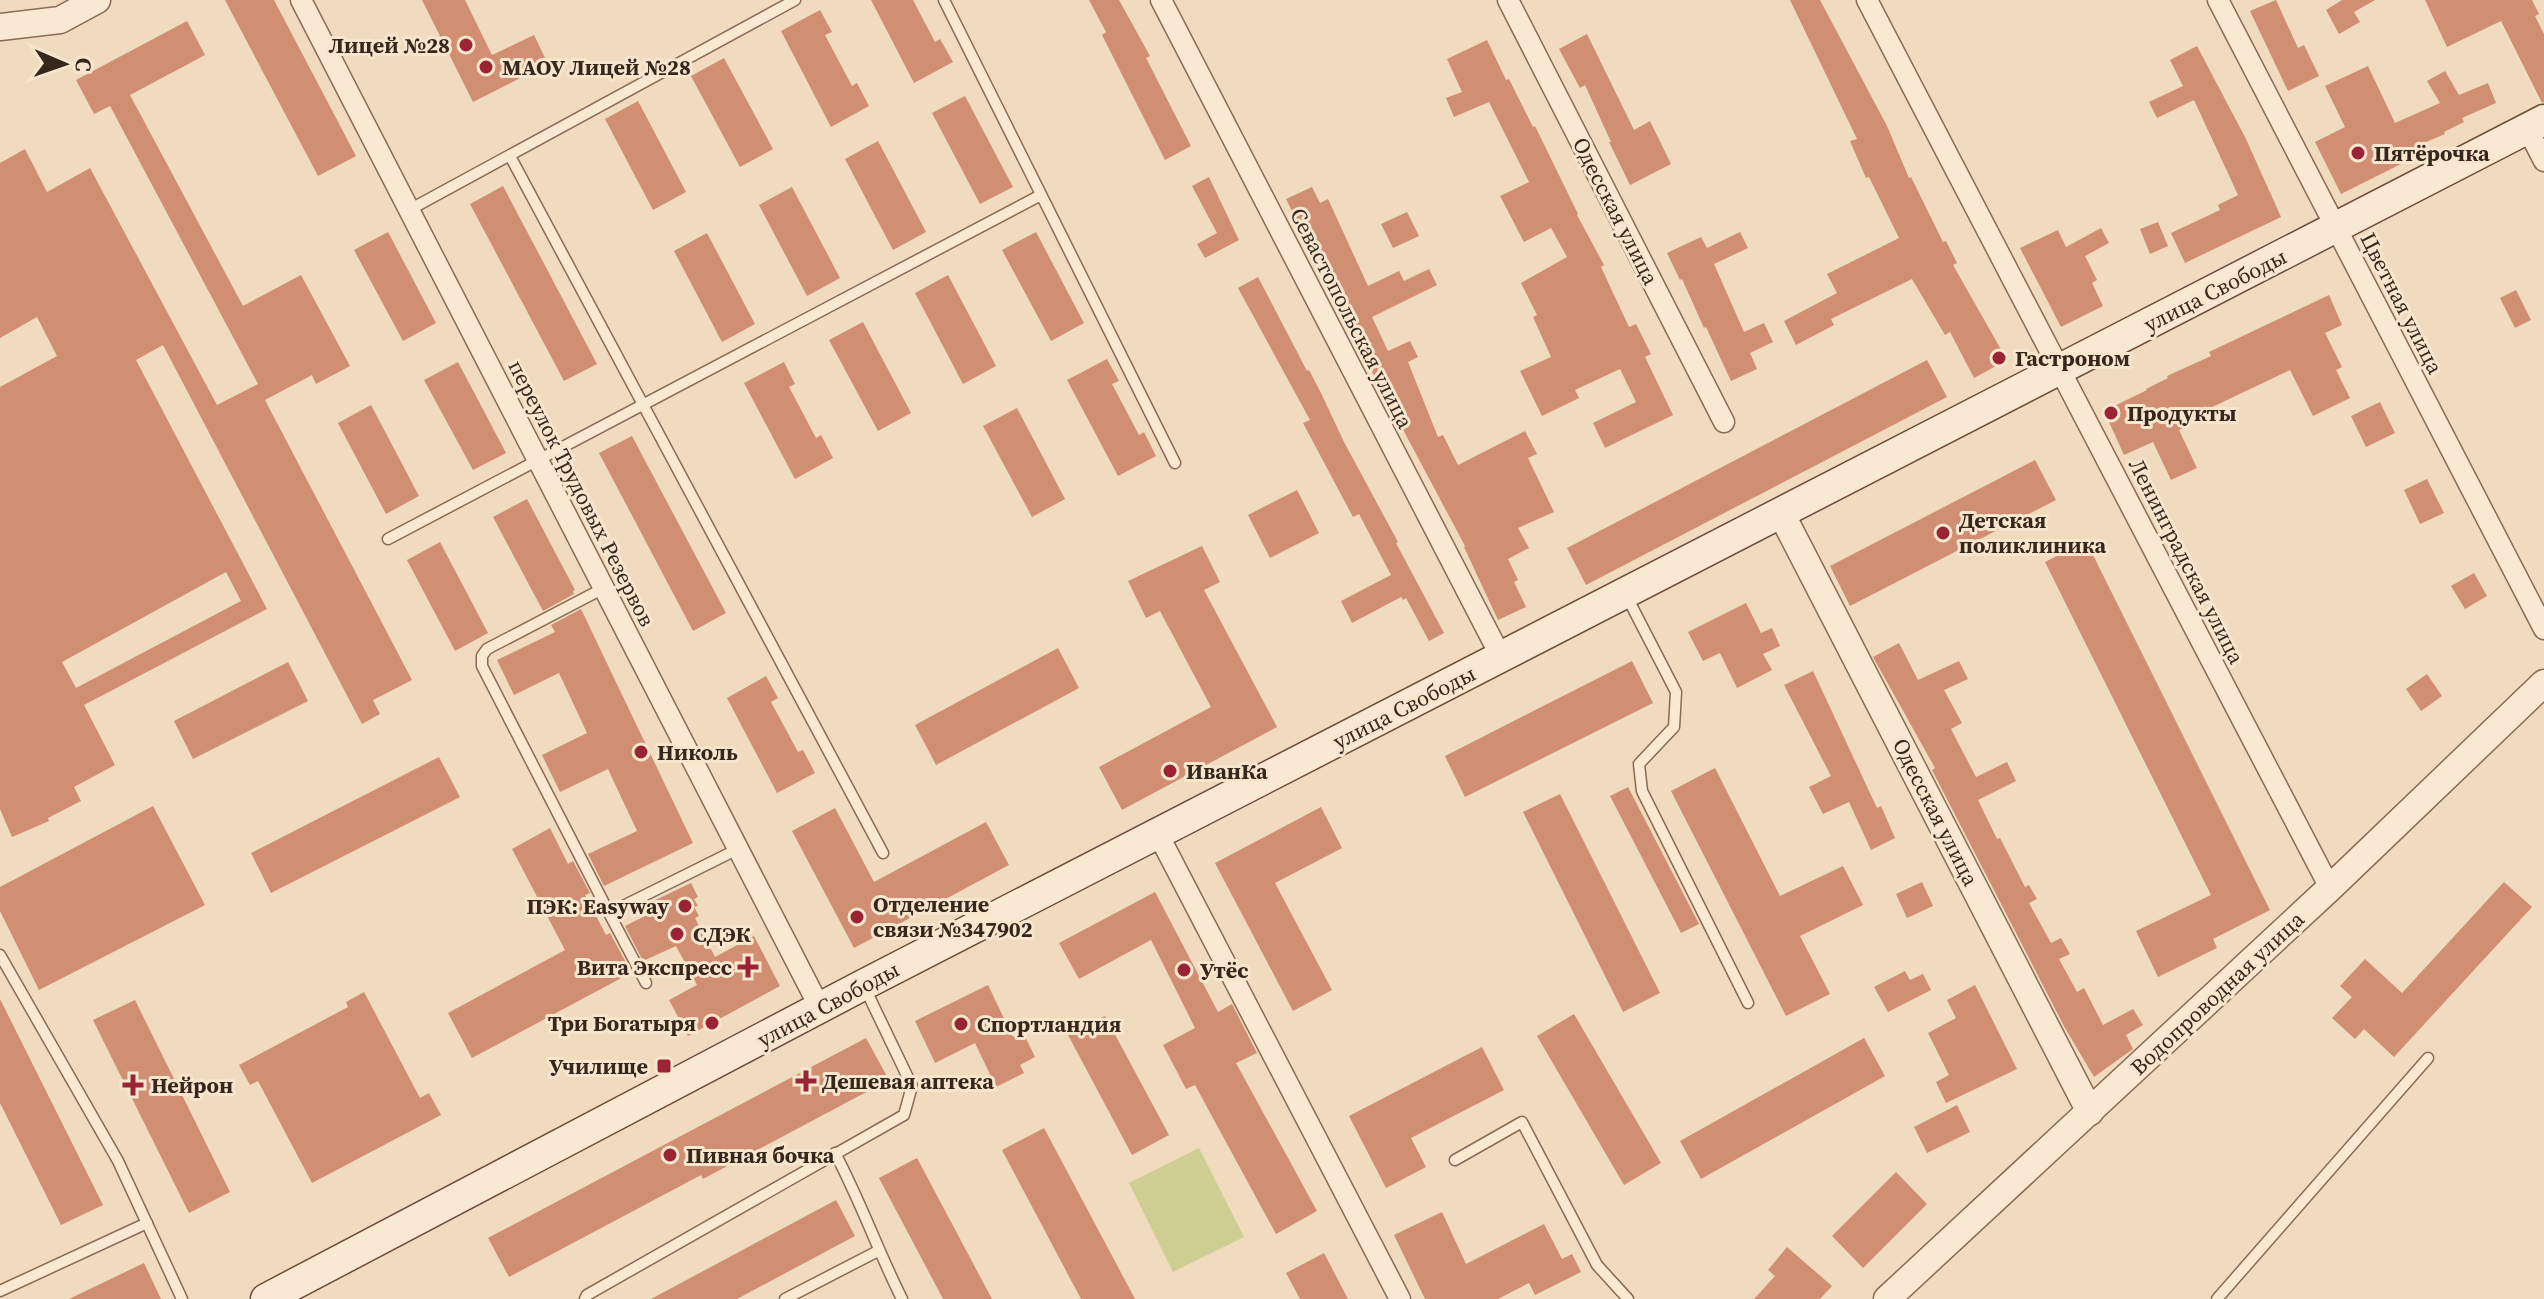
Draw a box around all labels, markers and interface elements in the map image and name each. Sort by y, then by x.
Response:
north arrow [24,24,104,104]
place label: Лицей №28 [328,30,450,60]
marker: Лицей №28 [457,36,475,54]
place label: МАОУ Лицей №28 [502,52,691,82]
text: С [69,57,99,72]
marker: МАОУ Лицей №28 [477,58,495,76]
street label: Одесская улица [1566,132,1666,291]
place label: Пятёрочка [2374,138,2490,168]
marker: Пятёрочка [2349,144,2367,162]
street label: Севастопольская улица [1283,203,1421,434]
street label: Цветная улица [2353,227,2451,380]
street label: улица Свободы [2138,241,2292,339]
place label: Гастроном [2015,343,2130,373]
marker: Гастроном [1990,349,2008,367]
street label: переулок Трудовых Резервов [502,355,662,631]
place label: Продукты [2127,398,2237,428]
marker: Продукты [2102,404,2120,422]
street label: Ленинградская улица [2122,453,2252,670]
place label: Детская поликлиника [1959,505,2107,560]
marker: Детская поликлиника [1934,524,1952,542]
street label: улица Свободы [1327,658,1481,756]
street label: Одесская улица [1886,733,1986,892]
place label: Николь [657,737,738,767]
marker: Николь [632,743,650,761]
place label: ИванКа [1186,756,1268,786]
marker: ИванКа [1161,762,1179,780]
place label: Отделение связи №347902 [873,889,1033,944]
place label: ПЭК: Easyway [527,891,669,921]
marker: ПЭК: Easyway [676,897,694,915]
street label: Водопроводная улица [2123,904,2311,1082]
marker: Отделение связи №347902 [848,908,866,926]
place label: СДЭК [693,919,751,949]
marker: СДЭК [668,925,686,943]
place label: Вита Экспресс [577,952,732,982]
street label: улица Свободы [752,954,904,1054]
place label: Утёс [1200,955,1249,985]
marker: Вита Экспресс [739,958,757,976]
marker: Утёс [1175,961,1193,979]
place label: Три Богатыря [548,1008,696,1038]
place label: Спортландия [977,1009,1121,1039]
marker: Три Богатыря [703,1014,721,1032]
marker: Спортландия [952,1015,970,1033]
place label: Училище [549,1051,648,1081]
marker: Училище [655,1057,673,1075]
place label: Дешевая аптека [822,1066,994,1096]
place label: Нейрон [151,1070,233,1100]
marker: Дешевая аптека [797,1072,815,1090]
marker: Нейрон [122,1074,144,1096]
place label: Пивная бочка [686,1140,835,1170]
marker: Пивная бочка [661,1146,679,1164]

